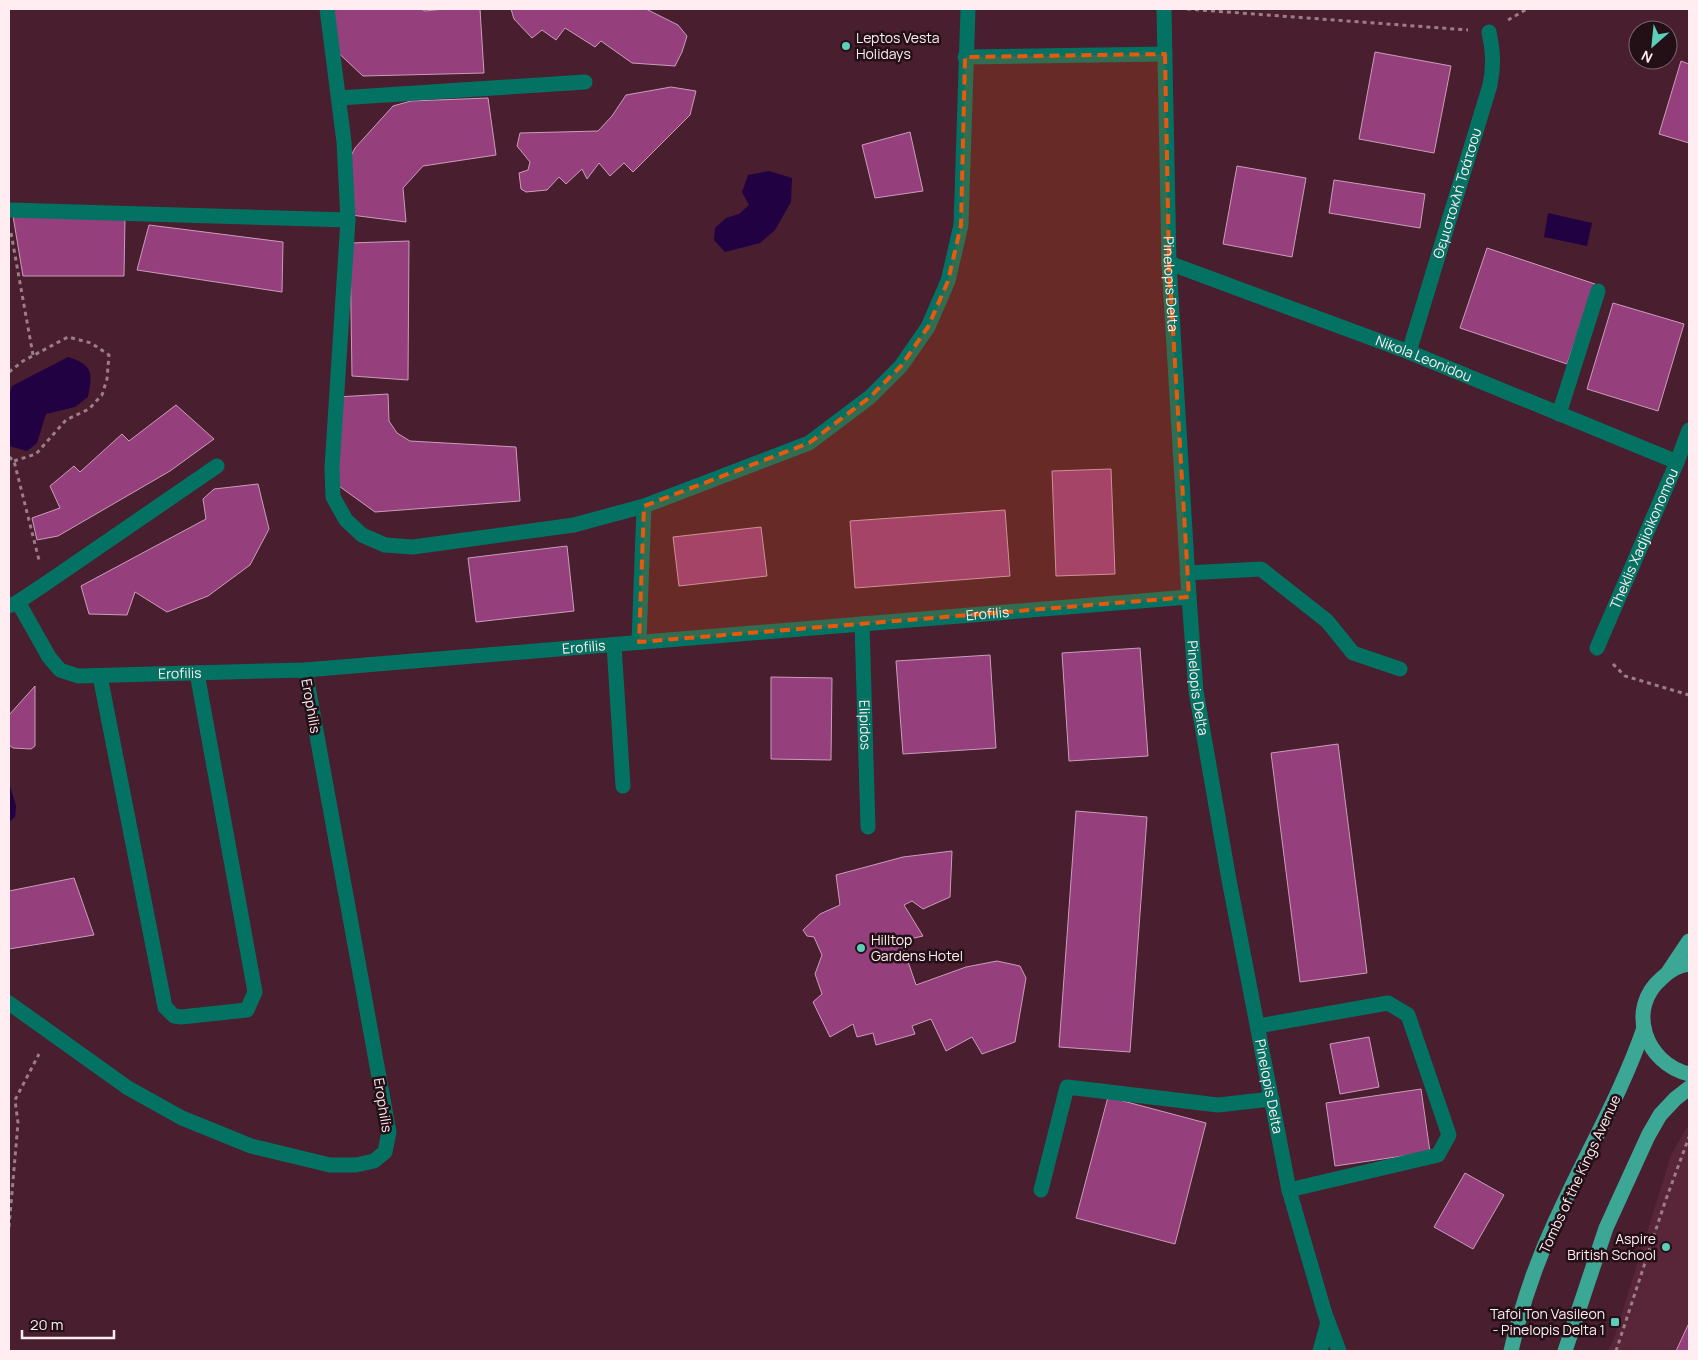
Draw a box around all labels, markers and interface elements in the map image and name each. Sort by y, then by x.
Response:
north arrow [1628,20,1678,70]
place label: Leptos Vesta Holidays [856,28,940,63]
marker: Leptos Vesta Holidays [840,40,852,52]
text: N [1638,46,1656,68]
street label: Θεμιστοκλή Τσάτσου [1428,125,1485,261]
street label: Pinelopis Delta [1159,236,1183,332]
street label: Nikola Leonidou [1373,330,1475,386]
street label: Theklis Xadjioikonomou [1605,465,1682,612]
street label: Erofilis [965,602,1010,624]
street label: Erofilis [561,635,606,658]
street label: Pinelopis Delta [1183,640,1214,737]
street label: Erofilis [158,663,202,683]
street label: Erophilis [297,677,326,735]
street label: Elipidos [855,700,876,750]
place label: Hilltop Gardens Hotel [871,930,963,965]
marker: Hilltop Gardens Hotel [855,942,867,954]
street label: Pinelopis Delta [1251,1037,1288,1135]
street label: Erophilis [370,1076,397,1134]
street label: Tombs of the Kings Avenue [1534,1091,1625,1256]
place label: Aspire British School [1567,1229,1656,1264]
marker: Aspire British School [1660,1241,1672,1253]
place label: Tafoi Ton Vasileon - Pinelopis Delta 1 [1490,1304,1605,1339]
scale bar [22,1308,115,1340]
text: 20 m [30,1314,63,1335]
marker: Tafoi Ton Vasileon - Pinelopis Delta 1 [1609,1316,1621,1328]

